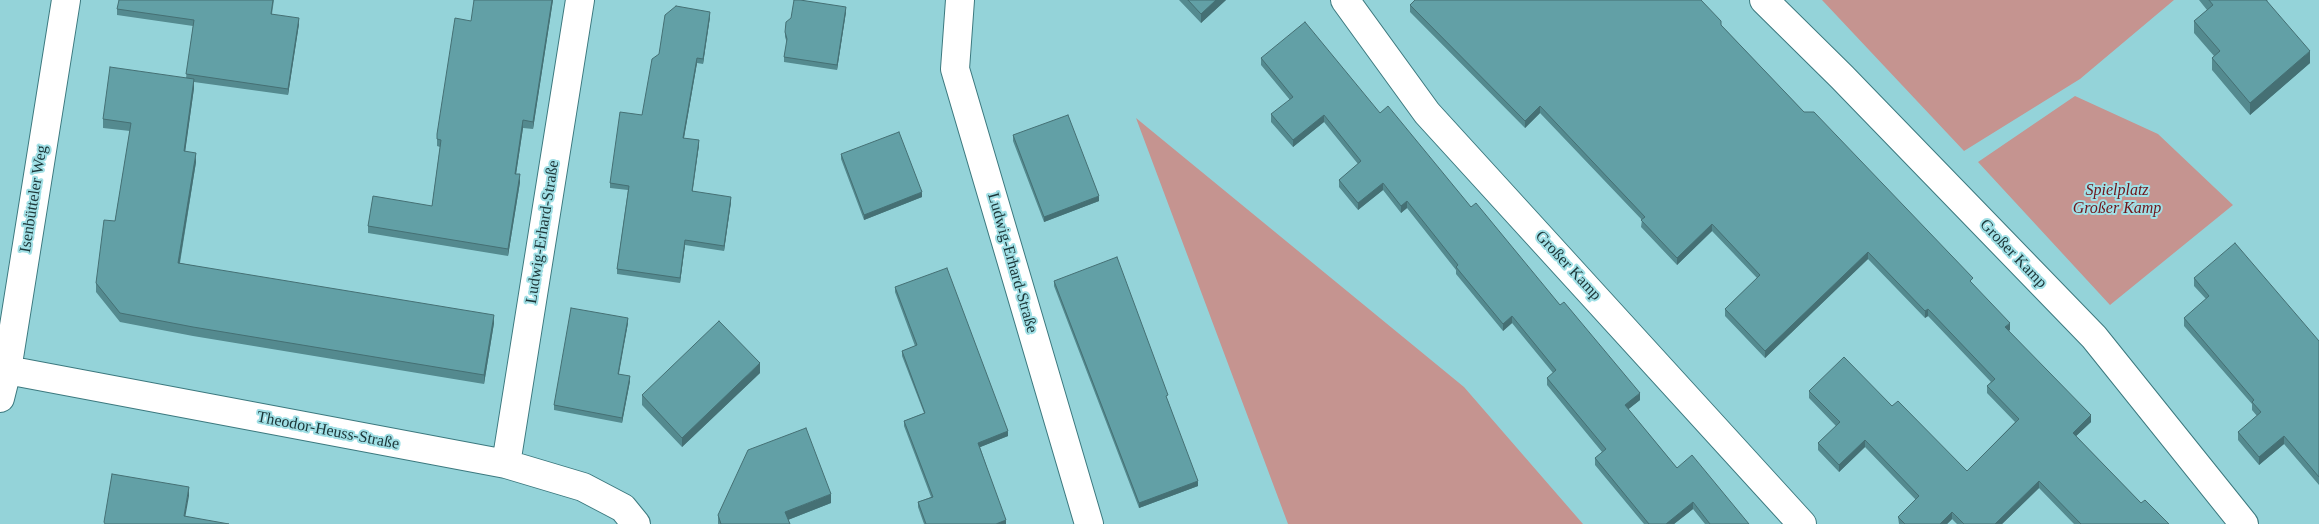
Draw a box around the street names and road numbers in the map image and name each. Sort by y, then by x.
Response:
street label: Isenbütteler Weg [16,144,52,254]
street label: Ludwig-Erhard-Straße [522,159,564,305]
street label: Ludwig-Erhard-Straße [983,191,1041,335]
street label: Großer Kamp [1975,216,2051,292]
street label: Großer Kamp [1531,227,1605,305]
street label: Theodor-Heuss-Straße [255,408,401,454]

